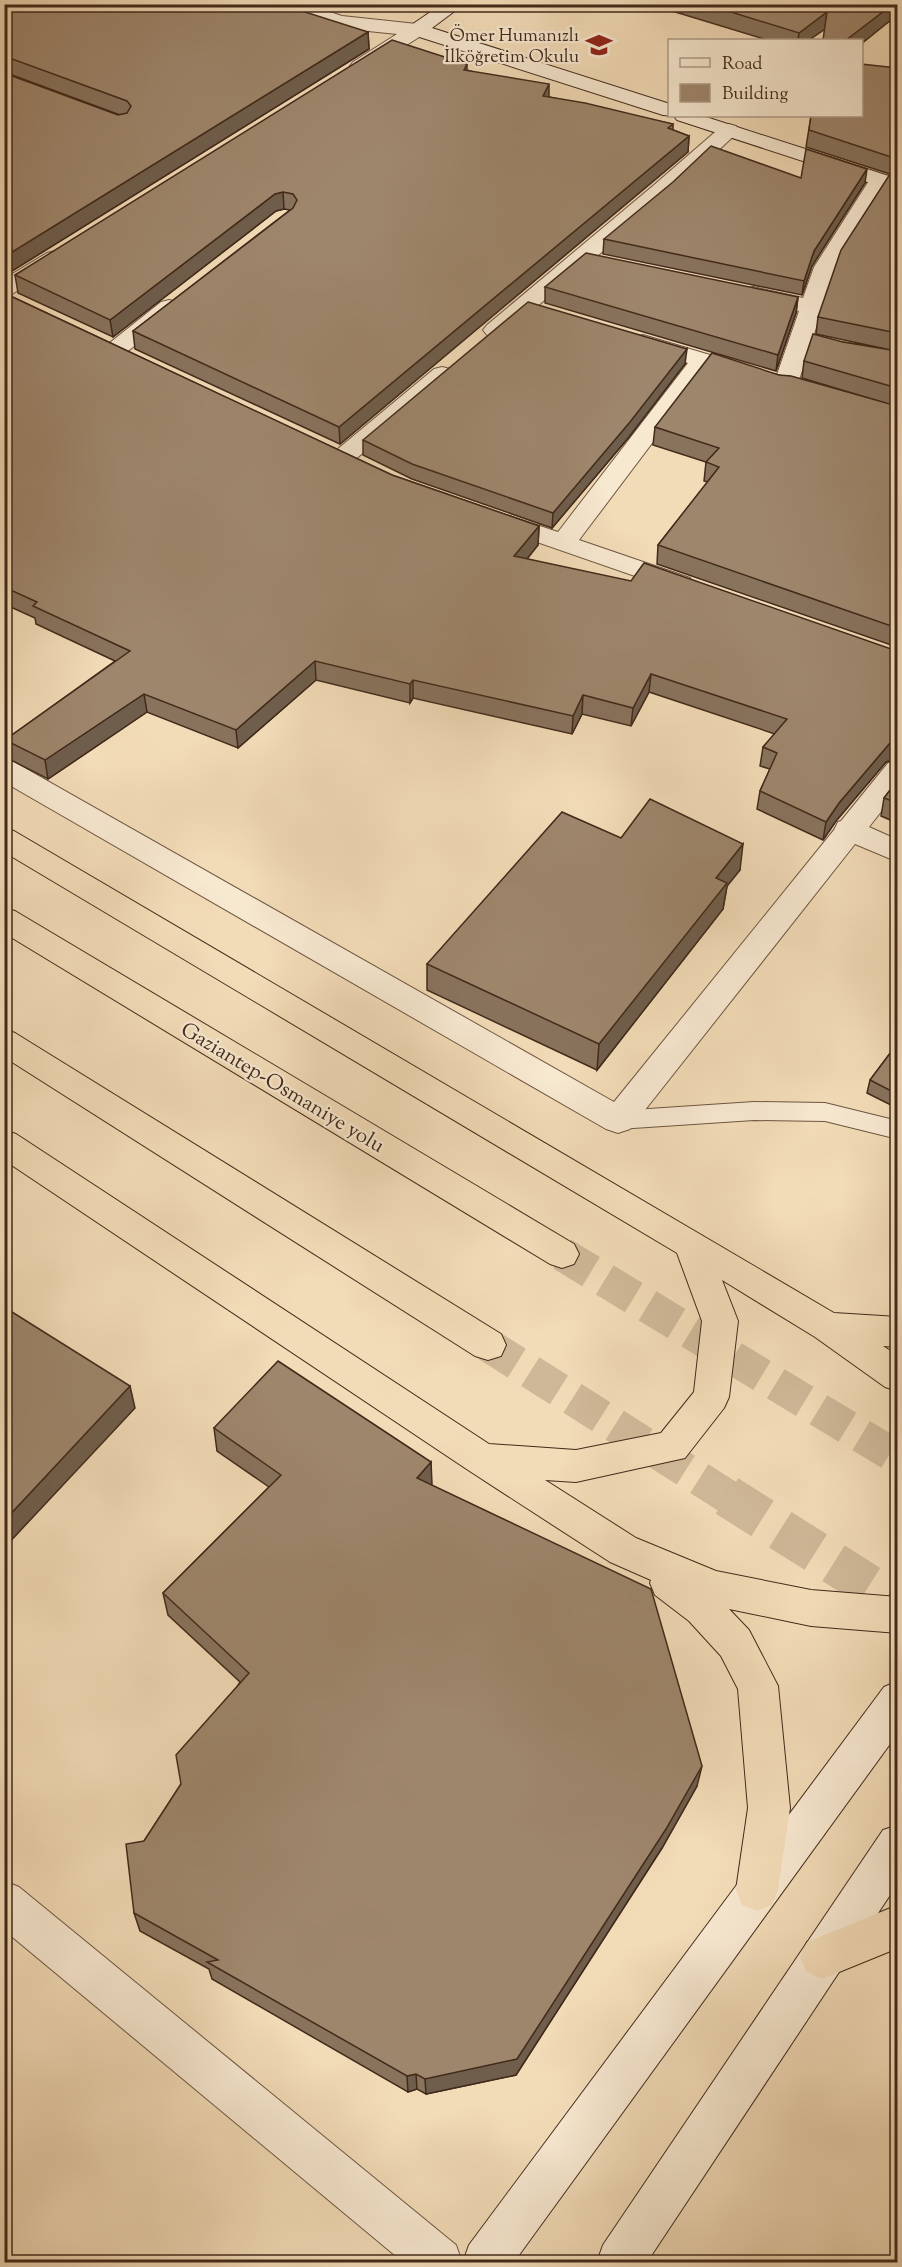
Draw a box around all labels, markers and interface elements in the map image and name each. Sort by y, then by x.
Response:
place label: Ömer Humanızlı İlköğretim Okulu [444,24,579,71]
school or university icon: Ömer Humanızlı İlköğretim Okulu [584,30,614,60]
legend [668,39,863,117]
text: Road [722,52,762,78]
text: Building [722,82,788,108]
street label: Gaziantep-Osmaniye yolu [174,1016,390,1162]

